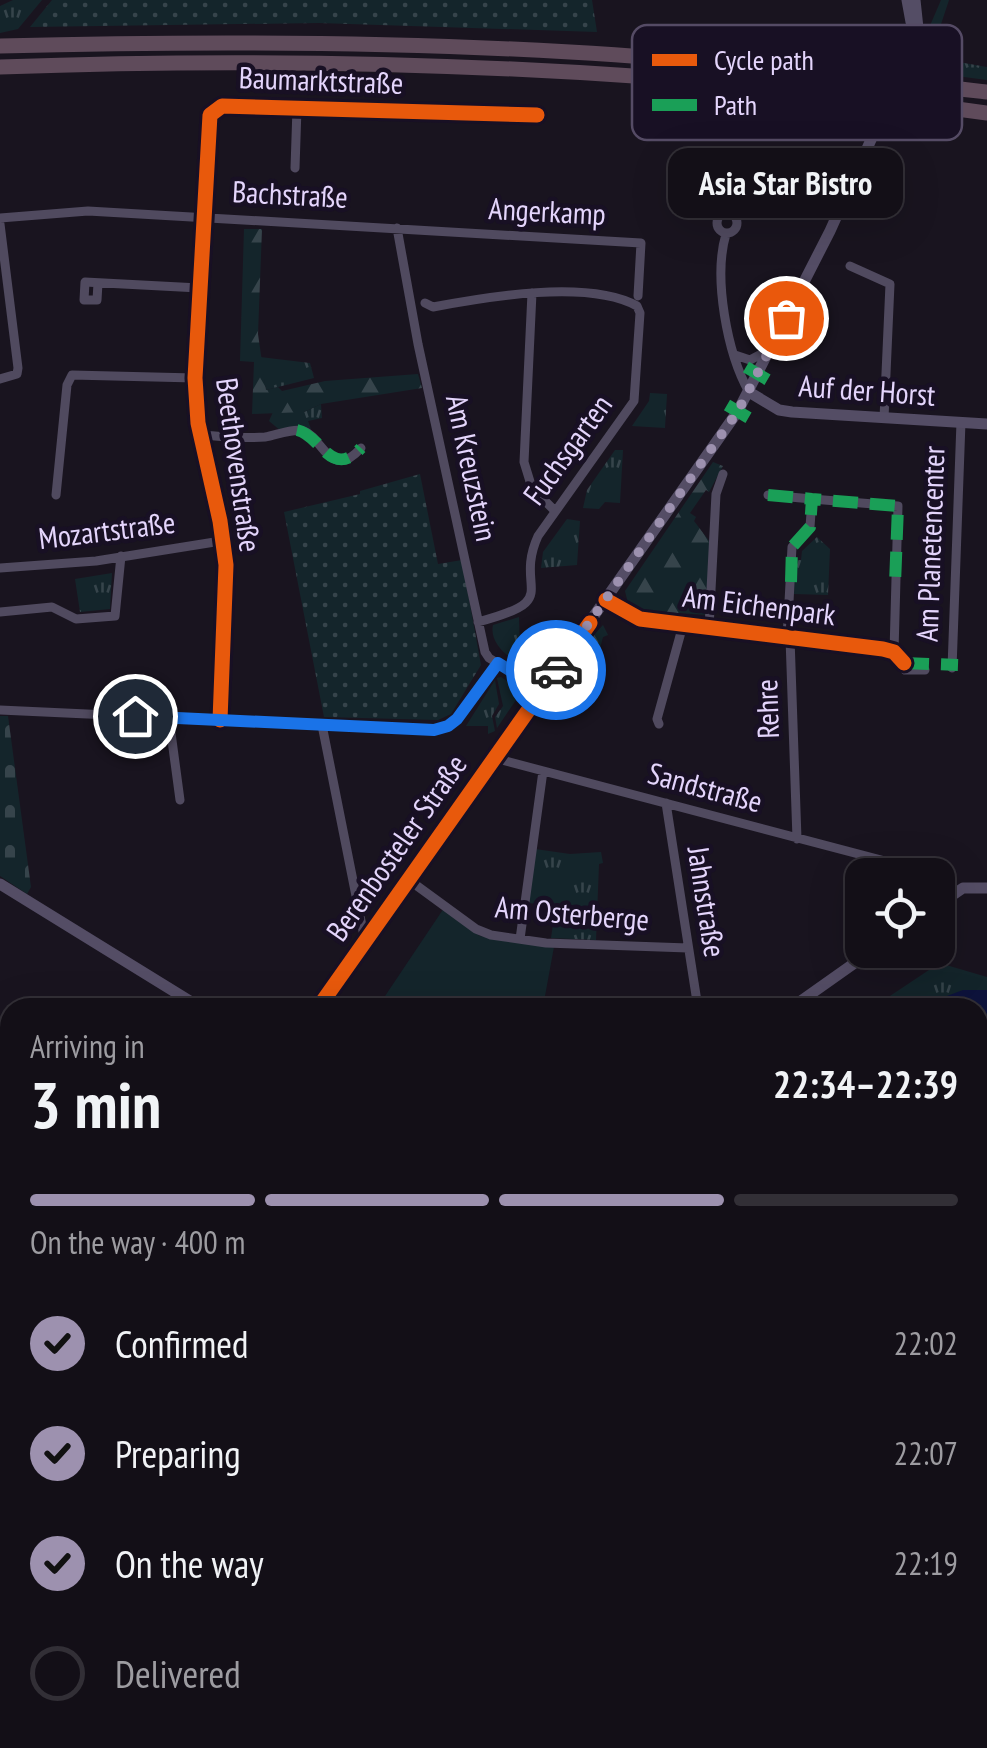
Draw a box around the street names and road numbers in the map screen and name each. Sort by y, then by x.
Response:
street label: Baumarktstraße [238,57,404,102]
street label: Bachstraße [231,171,349,216]
street label: Angerkamp [488,188,607,233]
street label: Auf der Horst [797,365,937,414]
street label: Beethovenstraße [208,375,271,554]
street label: Fuchsgarten [514,386,620,512]
street label: Am Kreuzstein [438,391,507,545]
street label: Am Planetencenter [907,445,952,643]
street label: Mozartstraße [36,502,177,557]
street label: Am Eichenpark [680,576,838,633]
street label: Rehre [746,679,787,739]
street label: Berenbosteler Straße [317,746,475,948]
street label: Sandstraße [644,753,767,820]
street label: Jahnstraße [679,843,735,960]
street label: Am Osterberge [494,886,651,939]

